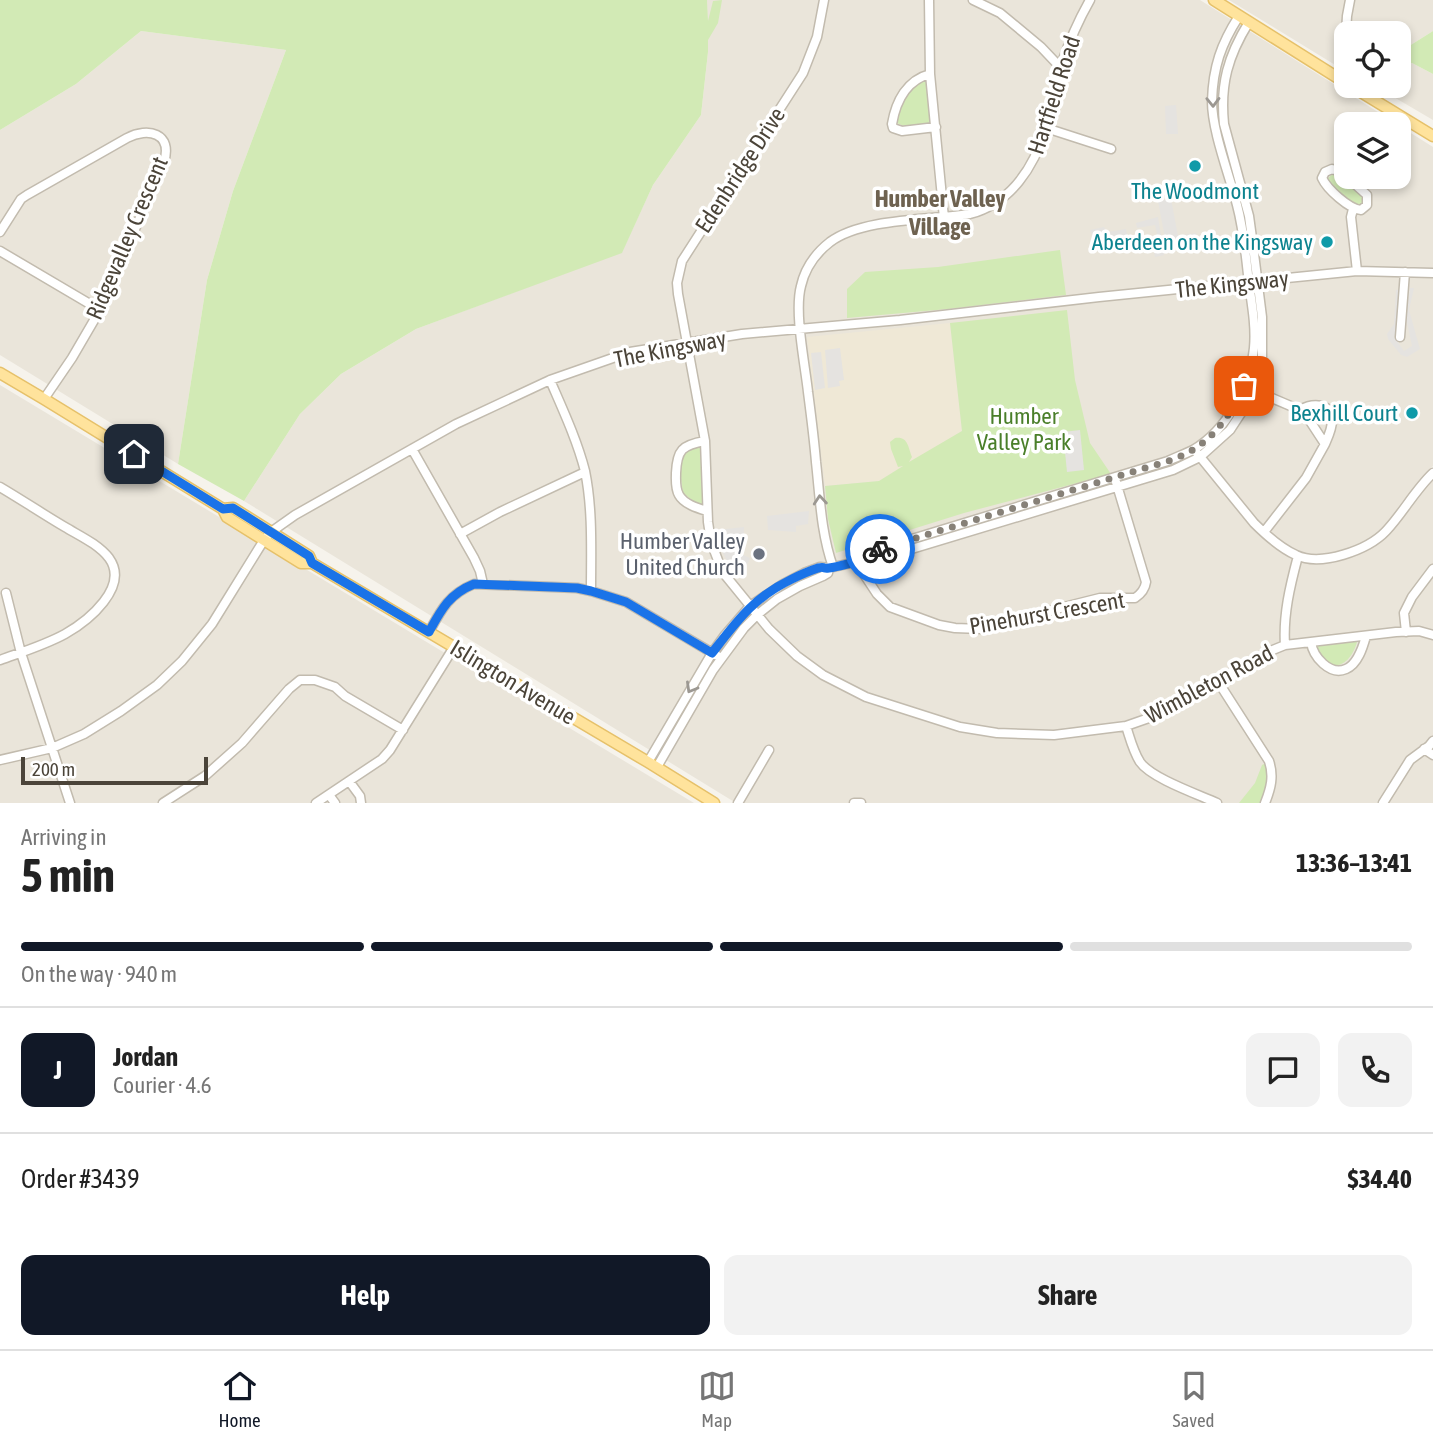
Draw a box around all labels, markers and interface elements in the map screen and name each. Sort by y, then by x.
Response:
map controls [1334,21,1411,189]
button: locate [1334,21,1411,98]
street label: Hartfield Road [1023,32,1085,158]
one-way arrow [1205,98,1221,108]
street label: Edenbridge Drive [690,103,790,237]
button: layers [1334,112,1411,189]
street label: Ridgevalley Crescent [81,153,173,323]
marker: The Woodmont [1187,158,1203,174]
place label: The Woodmont [1131,178,1259,204]
district label: Humber Valley Village [875,185,1005,240]
place label: Aberdeen on the Kingsway [1092,229,1313,255]
marker: Aberdeen on the Kingsway [1319,234,1335,250]
street label: The Kingsway [1174,265,1290,303]
street label: The Kingsway [612,325,728,373]
pin [1214,356,1274,416]
icon: bag [1225,367,1263,405]
place label: Bexhill Court [1290,400,1398,426]
park label: Humber Valley Park [977,403,1071,455]
marker: Bexhill Court [1404,405,1420,421]
pin [104,424,164,484]
icon: home [115,435,153,473]
one-way arrow [813,495,828,506]
courier [845,514,915,584]
place label: Humber Valley United Church [620,528,745,580]
icon: bike [861,530,899,568]
marker: Humber Valley United Church [751,546,767,562]
street label: Pinehurst Crescent [967,587,1127,639]
street label: Islington Avenue [446,634,580,730]
street label: Wimbleton Road [1141,639,1277,729]
one-way arrow [686,680,699,693]
scale bar [21,754,208,786]
text: 200 m [32,758,75,780]
text: Arriving in [21,824,107,850]
text: 13:36–13:41 [1296,848,1412,878]
text: 5 min [21,849,115,902]
text: On the way · 940 m [21,961,177,987]
button: chat [1246,1033,1320,1107]
button: phone [1338,1033,1412,1107]
text: Jordan [113,1042,178,1072]
text: J [54,1055,62,1085]
text: Courier · 4.6 [113,1072,212,1098]
text: Order #3439 [21,1164,140,1194]
text: $34.40 [1348,1164,1412,1194]
button: Help [21,1255,710,1335]
button: Share [724,1255,1412,1335]
tab: Home [218,1367,261,1431]
tab: Map [698,1367,736,1431]
tab: Saved [1173,1367,1215,1431]

